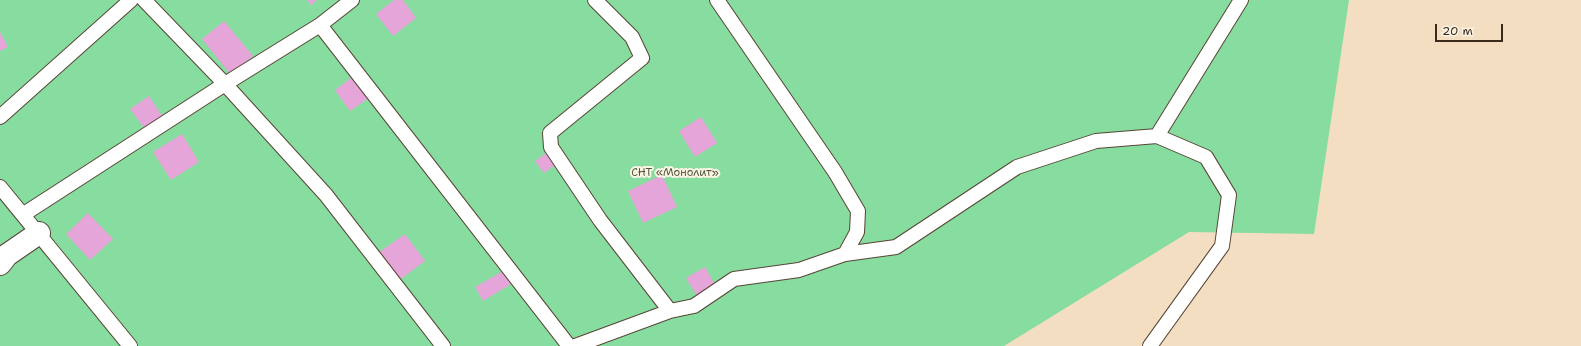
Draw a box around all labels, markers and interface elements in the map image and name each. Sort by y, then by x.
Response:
scale bar [1437,16,1505,42]
text: 20 m [1442,23,1473,39]
park label: СНТ «Монолит» [631,166,719,180]

